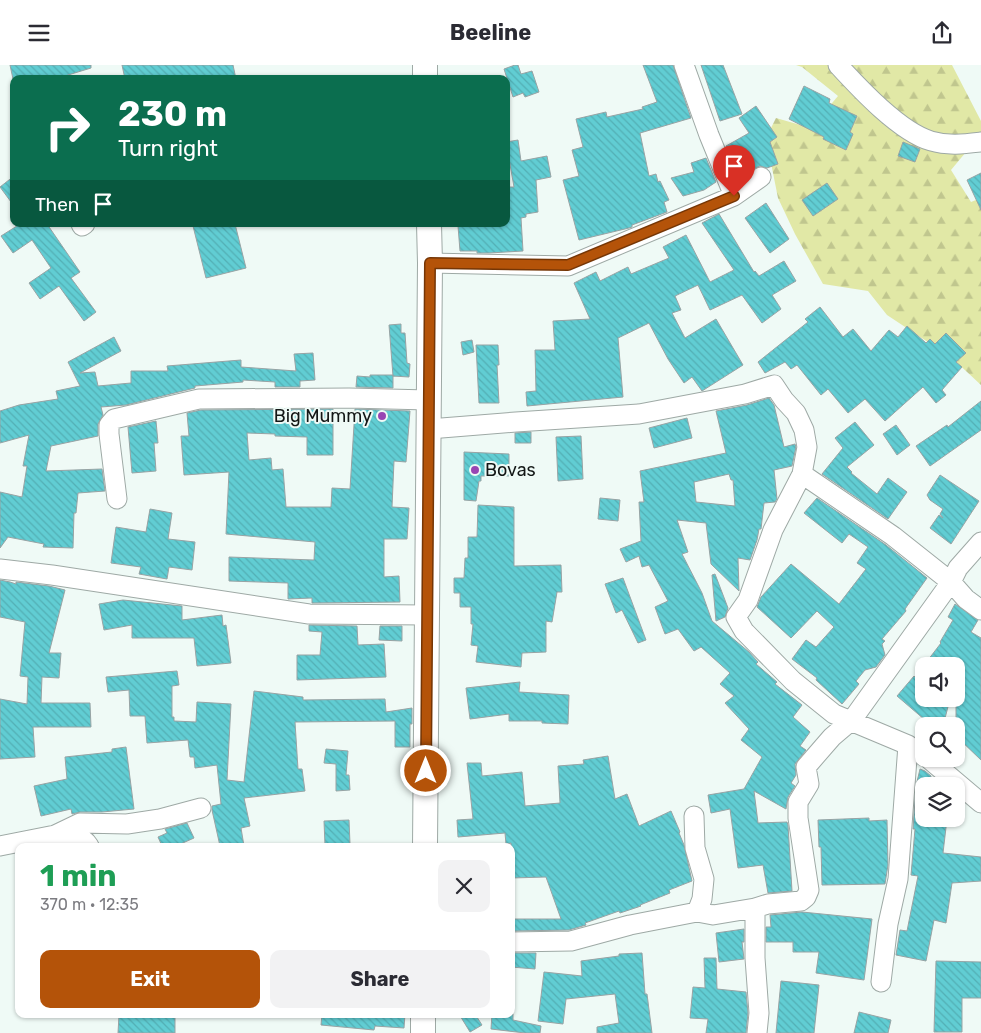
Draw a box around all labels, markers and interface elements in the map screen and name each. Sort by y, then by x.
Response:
icon: menu [25,19,53,47]
text: Beeline [450,19,531,46]
icon: share [928,19,956,47]
text: 230 m [118,93,227,135]
icon: right [35,95,100,160]
text: Turn right [118,135,218,162]
pin [713,145,755,196]
icon: arrive [720,152,748,180]
icon: arrive [89,190,117,218]
text: Then [35,193,79,216]
place label: Big Mummy [274,405,372,427]
marker: Big Mummy [376,410,388,422]
place label: Bovas [485,459,536,481]
marker: Bovas [469,464,481,476]
map controls [915,657,965,827]
button: sound [915,657,965,707]
button: search [915,717,965,767]
position arrow [399,744,451,796]
button: layers [915,777,965,827]
text: 1 min [40,858,117,894]
button: close [438,860,490,912]
text: 370 m · 12:35 [40,895,139,914]
button: Exit [40,950,260,1008]
button: Share [270,950,490,1008]

